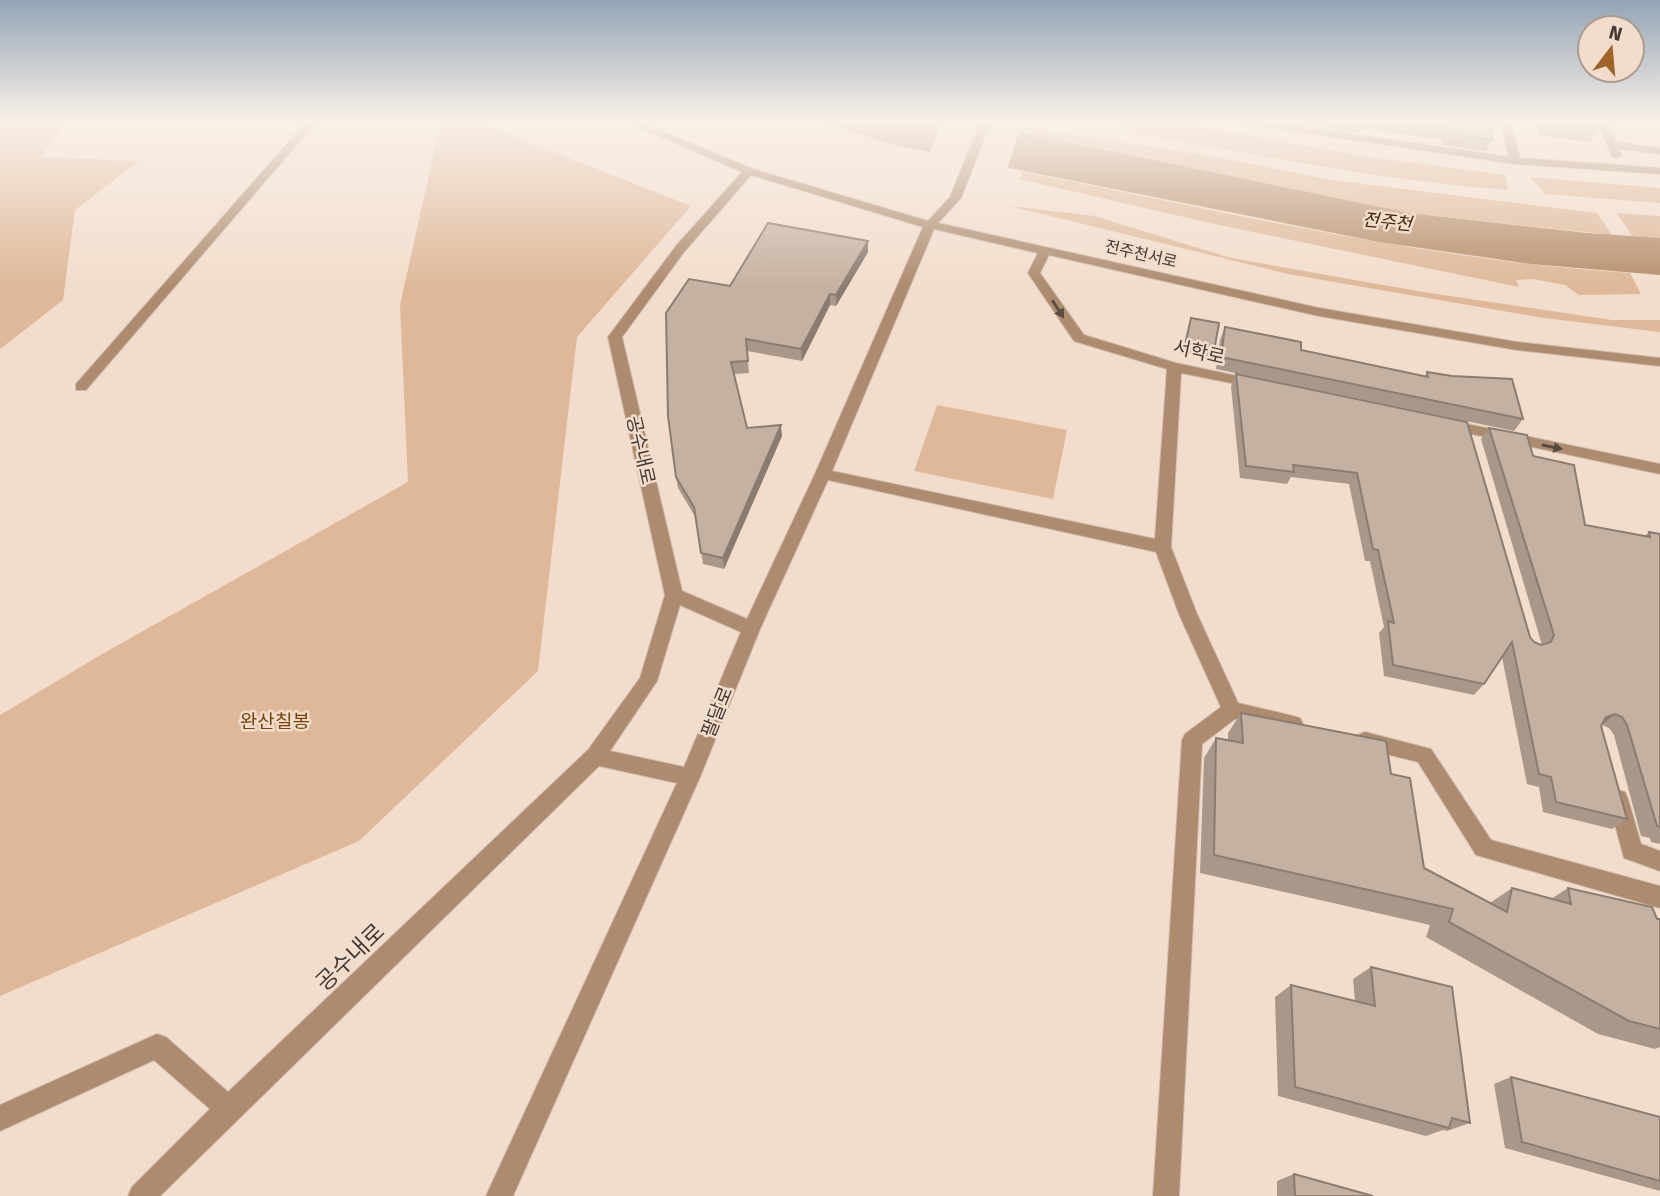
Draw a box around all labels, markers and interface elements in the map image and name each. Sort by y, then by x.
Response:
north arrow [1576,14,1646,84]
text: N [1606,20,1625,46]
water label: 전주천 [1361,208,1415,236]
street label: 전주천서로 [1103,236,1179,272]
one-way arrow [1051,300,1064,319]
street label: 서학로 [1171,335,1227,369]
street label: 공수내로 [622,413,660,487]
one-way arrow [1541,441,1563,452]
street label: 팔달로 [697,683,737,741]
park label: 완산칠봉 [240,710,310,733]
street label: 공수내로 [310,918,390,996]

